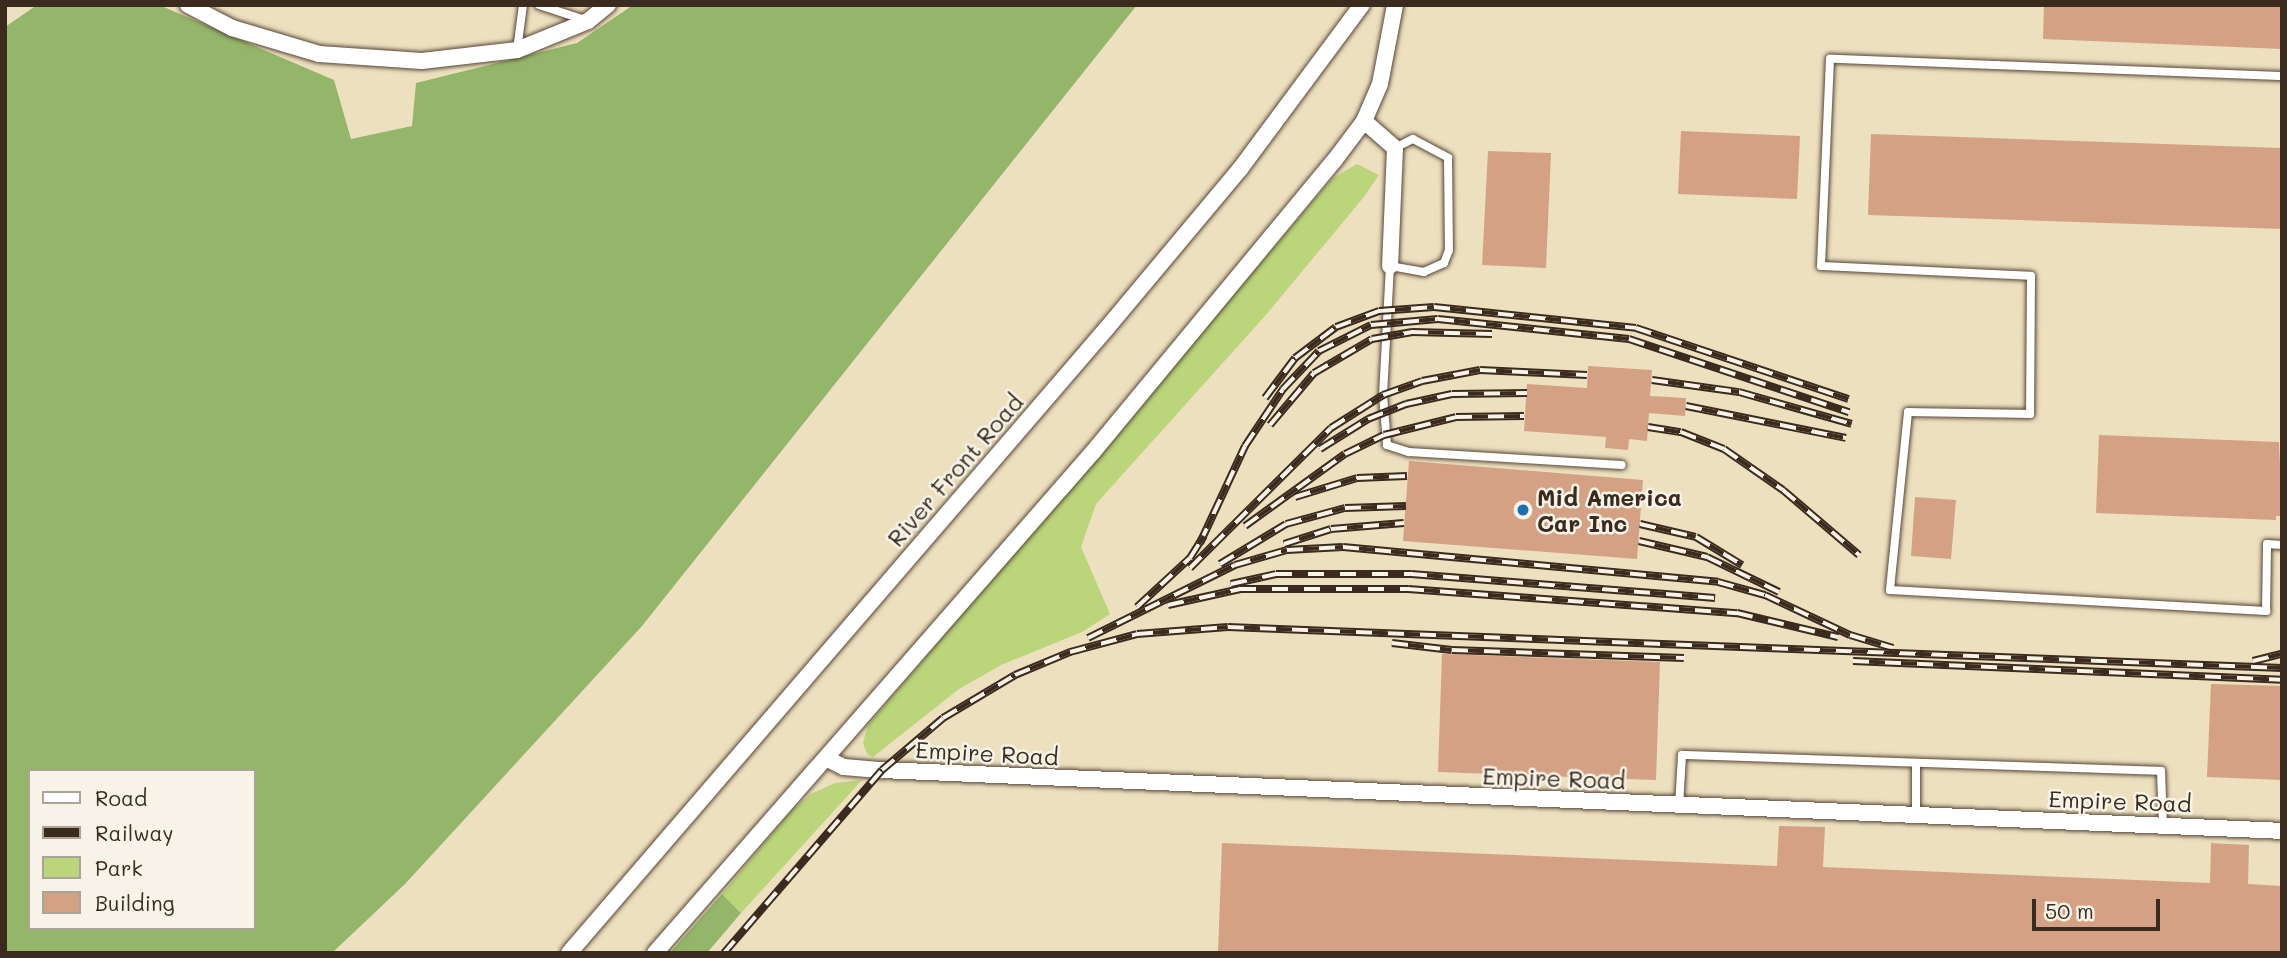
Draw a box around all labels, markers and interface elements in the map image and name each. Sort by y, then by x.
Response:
street label: River Front Road [881,388,1029,552]
place label: Mid America Car Inc [1537,483,1682,537]
marker: Mid America Car Inc [1515,502,1531,518]
street label: Empire Road [915,735,1059,771]
street label: Empire Road [1482,762,1626,794]
legend [28,769,256,930]
text: Road [95,784,147,811]
street label: Empire Road [2048,785,2192,817]
text: Railway [95,819,174,846]
text: Park [95,854,143,881]
scale bar [2035,884,2163,928]
text: Building [95,889,175,916]
text: 50 m [2045,897,2094,924]

